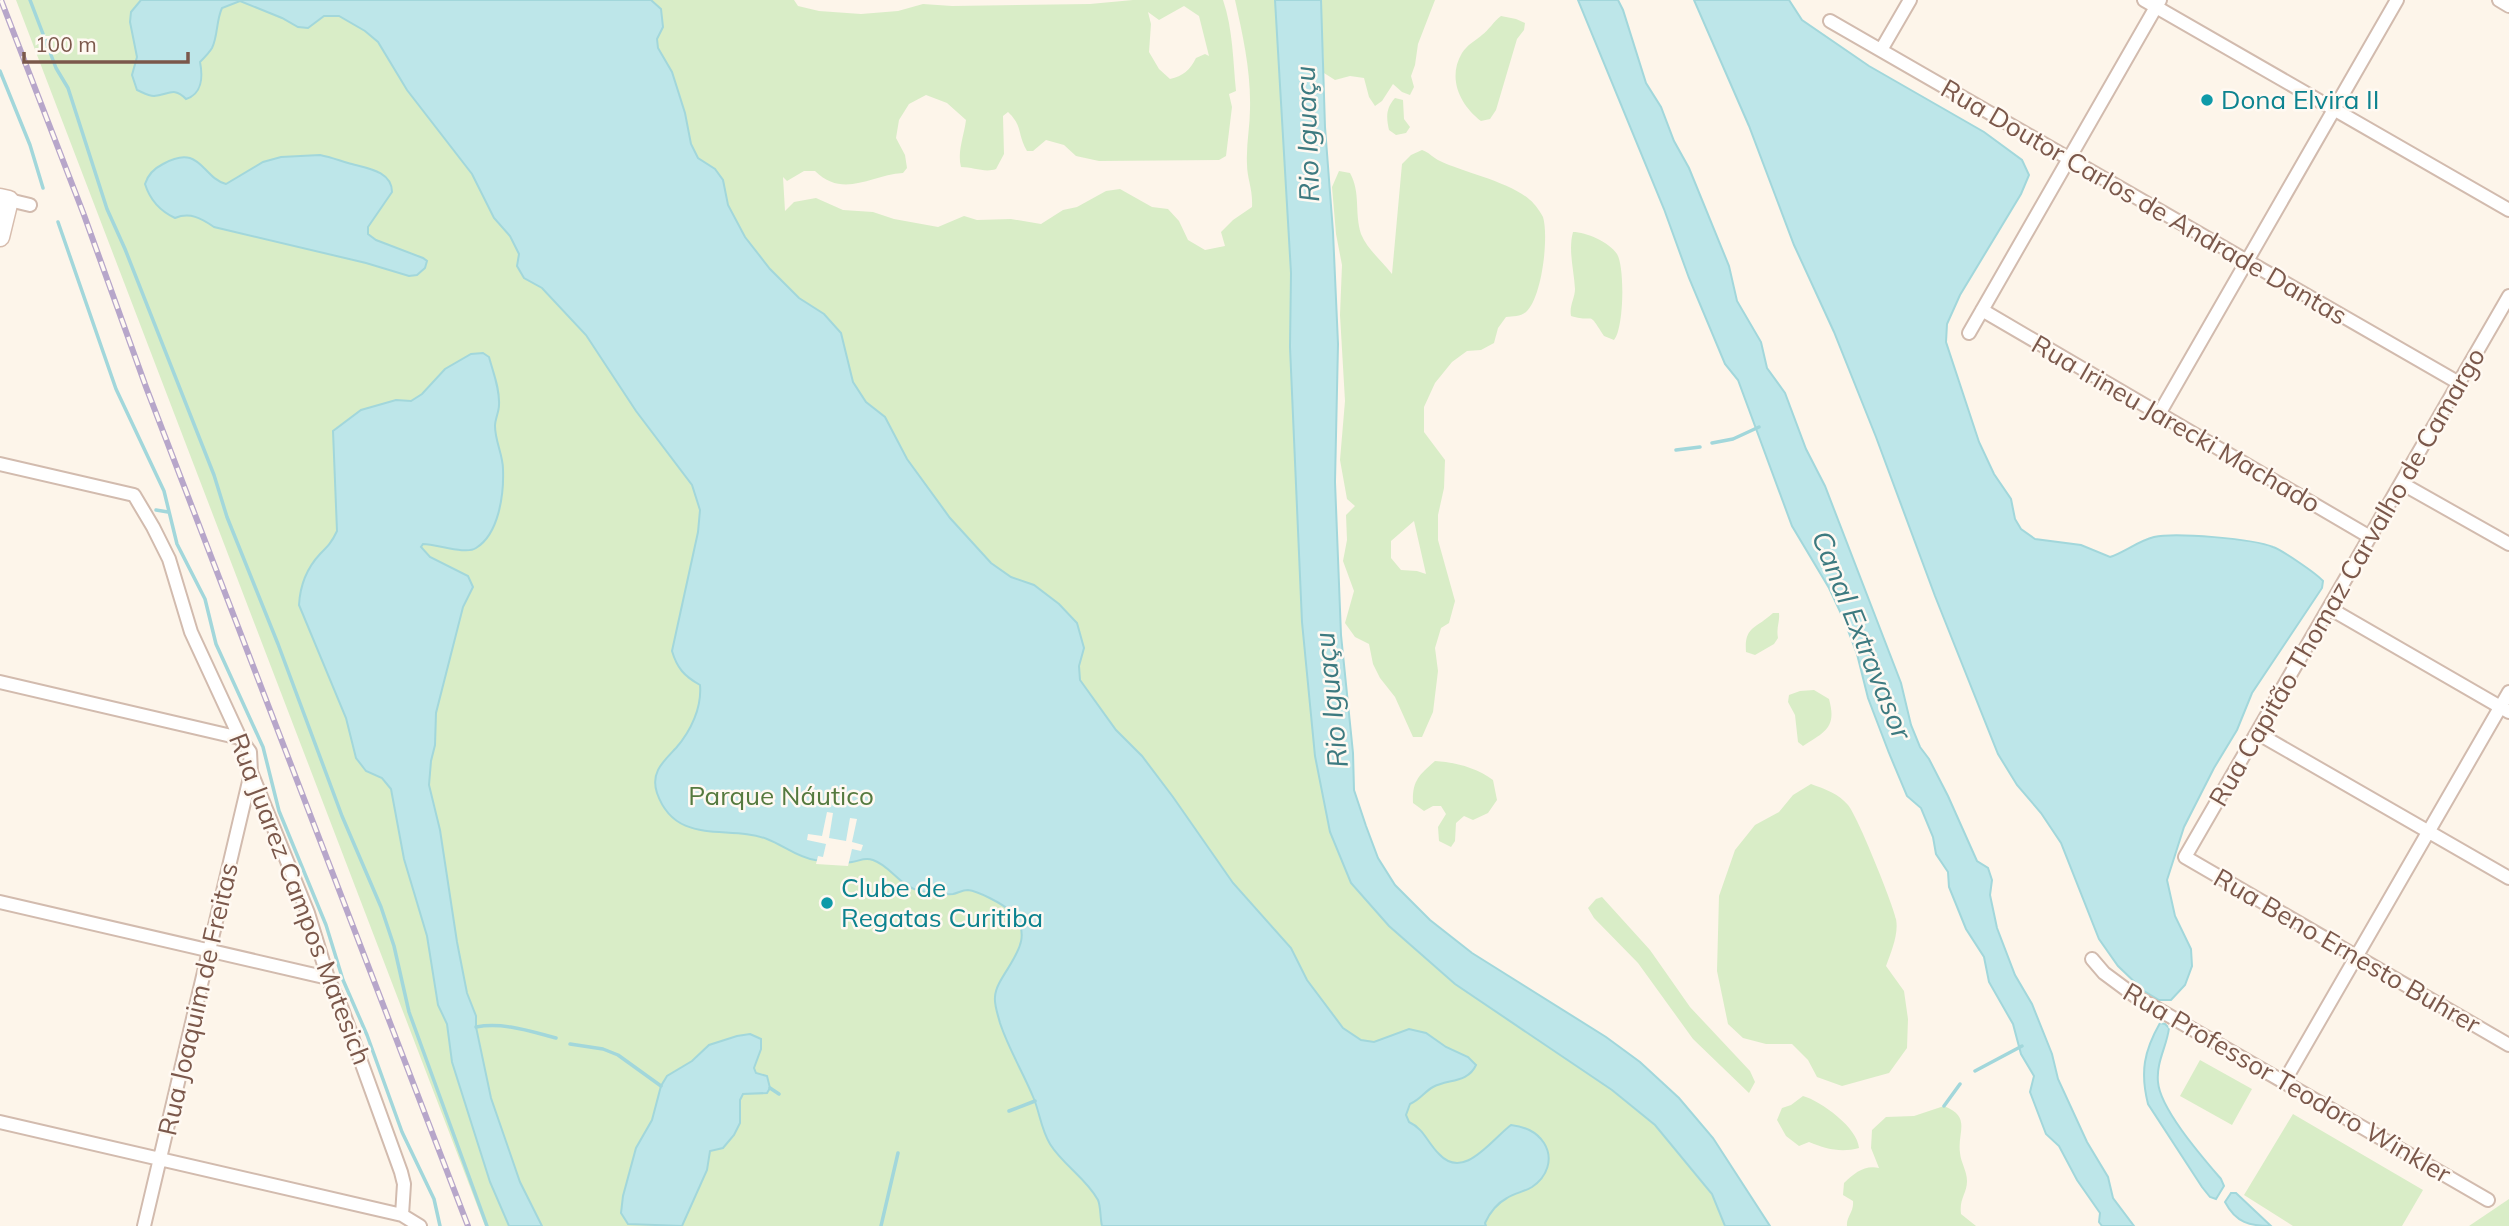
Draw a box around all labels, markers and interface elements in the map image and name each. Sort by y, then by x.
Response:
scale bar [24,21,189,65]
text: 100 m [35,31,97,57]
water label: Rio Iguaçu [1287,65,1326,203]
street label: Rua Doutor Carlos de Andrade Dantas [1935,71,2353,332]
place label: Dona Elvira II [2221,83,2380,116]
marker: Dona Elvira II [2199,92,2215,108]
street label: Rua Irineu Jarecki Machado [2026,327,2326,520]
street label: Rua Capitão Thomaz Carvalho de Camargo [2201,342,2492,812]
water label: Canal Extravasor [1805,525,1921,746]
water label: Rio Iguaçu [1306,630,1355,770]
street label: Rua Juarez Campos Matesich [222,728,379,1069]
park label: Parque Náutico [688,779,874,812]
street label: Rua Joaquim de Freitas [150,859,245,1138]
street label: Rua Beno Ernesto Buhrer [2208,861,2487,1041]
place label: Clube de Regatas Curitiba [841,871,1043,934]
marker: Clube de Regatas Curitiba [819,895,835,911]
street label: Rua Professor Teodoro Winkler [2117,975,2458,1190]

